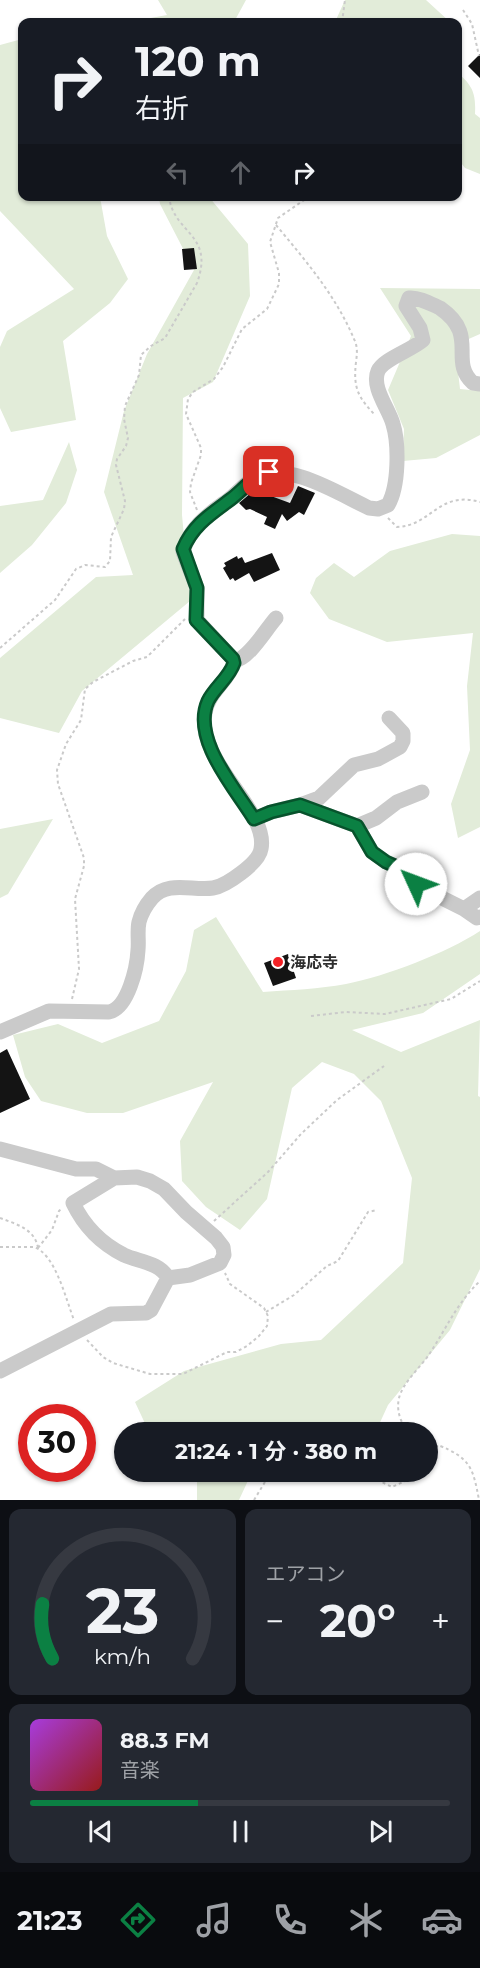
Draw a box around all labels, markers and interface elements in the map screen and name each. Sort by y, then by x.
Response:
text: 120 m [135,35,261,87]
icon: right [36,42,114,120]
text: 右折 [135,92,189,125]
icon: left [161,156,194,189]
icon: ahead [224,156,257,189]
icon: right [287,156,320,189]
pin [243,446,294,497]
icon: arrive [252,455,285,488]
position arrow [384,852,448,916]
place label: 海応寺 [290,953,338,972]
marker: 海応寺 [271,955,285,969]
speed limit sign: 30 [18,1404,96,1482]
text: 21:24 · 1 分 · 380 m [175,1438,377,1465]
text: エアコン [266,1562,346,1586]
text: 23 [85,1573,159,1649]
text: 20° [320,1593,396,1648]
text: − [266,1601,284,1641]
text: + [431,1601,450,1641]
text: km/h [94,1643,151,1669]
text: 88.3 FM [120,1727,210,1754]
text: 音楽 [120,1758,160,1782]
icon: previous [84,1815,117,1848]
icon: pause [224,1815,257,1848]
icon: next [364,1815,397,1848]
icon: directions [117,1899,159,1941]
icon: music [193,1899,235,1941]
icon: phone [269,1899,311,1941]
icon: climate [345,1899,387,1941]
icon: car [421,1899,463,1941]
text: 21:23 [17,1904,83,1937]

